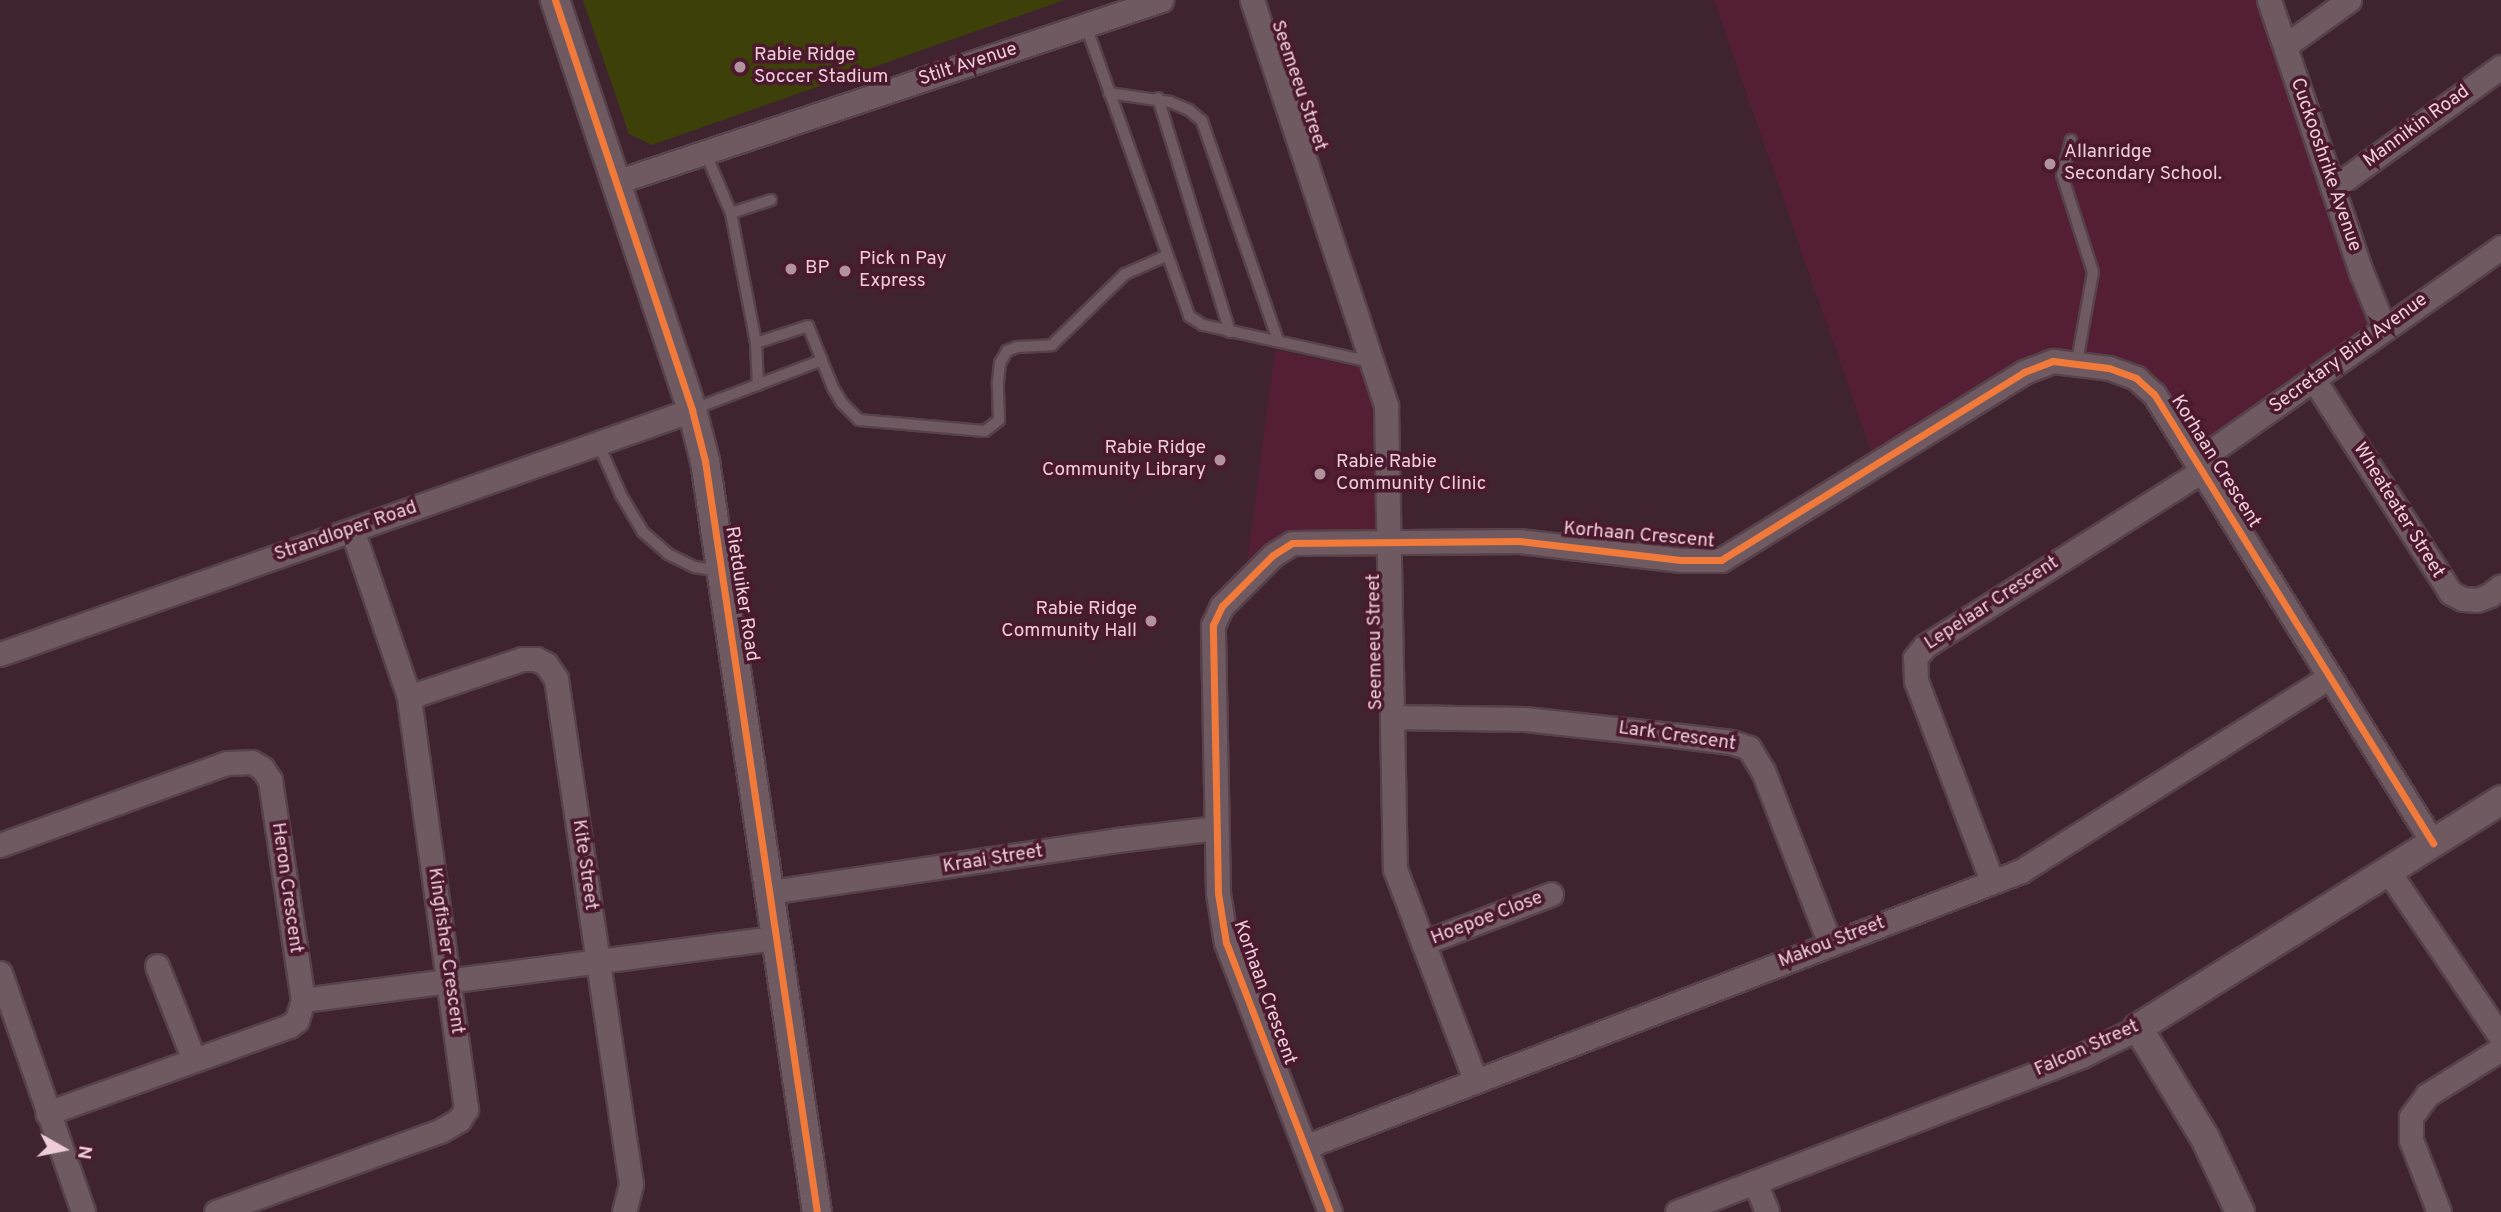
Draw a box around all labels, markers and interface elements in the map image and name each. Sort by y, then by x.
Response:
street label: Seemeeu Street [1265,18,1331,154]
street label: Stilt Avenue [916,38,1020,92]
place label: Rabie Ridge Soccer Stadium [754,45,888,89]
marker: Rabie Ridge Soccer Stadium [732,59,748,75]
street label: Cuckooshrike Avenue [2284,75,2366,255]
street label: Mannikin Road [2360,81,2474,173]
place label: Allanridge Secondary School. [2064,142,2222,186]
marker: Allanridge Secondary School. [2042,156,2058,172]
place label: Pick n Pay Express [859,249,947,293]
place label: BP [805,258,829,280]
marker: BP [783,261,799,277]
marker: Pick n Pay Express [837,263,853,279]
street label: Secretary Bird Avenue [2265,289,2433,419]
street label: Korhaan Crescent [2165,392,2265,532]
place label: Rabie Ridge Community Library [1042,438,1206,482]
street label: Wheateater Street [2347,439,2449,583]
marker: Rabie Ridge Community Library [1212,452,1228,468]
place label: Rabie Rabie Community Clinic [1336,452,1486,496]
marker: Rabie Rabie Community Clinic [1310,464,1330,484]
street label: Strandloper Road [272,497,420,567]
street label: Korhaan Crescent [1562,518,1716,554]
street label: Rietduiker Road [719,525,763,663]
street label: Lepelaar Crescent [1921,552,2063,656]
street label: Seemeeu Street [1363,573,1389,711]
place label: Rabie Ridge Community Hall [1001,599,1137,643]
marker: Rabie Ridge Community Hall [1143,613,1159,629]
street label: Lark Crescent [1617,717,1737,757]
street label: Kite Street [566,818,602,912]
street label: Heron Crescent [266,821,306,955]
street label: Kraai Street [941,841,1045,879]
street label: Kingfisher Crescent [422,866,468,1036]
street label: Hoepoe Close [1428,887,1546,951]
street label: Makou Street [1775,912,1889,974]
street label: Korhaan Crescent [1227,918,1301,1068]
street label: Falcon Street [2031,1016,2143,1082]
north arrow [28,1114,98,1184]
text: N [71,1144,97,1161]

